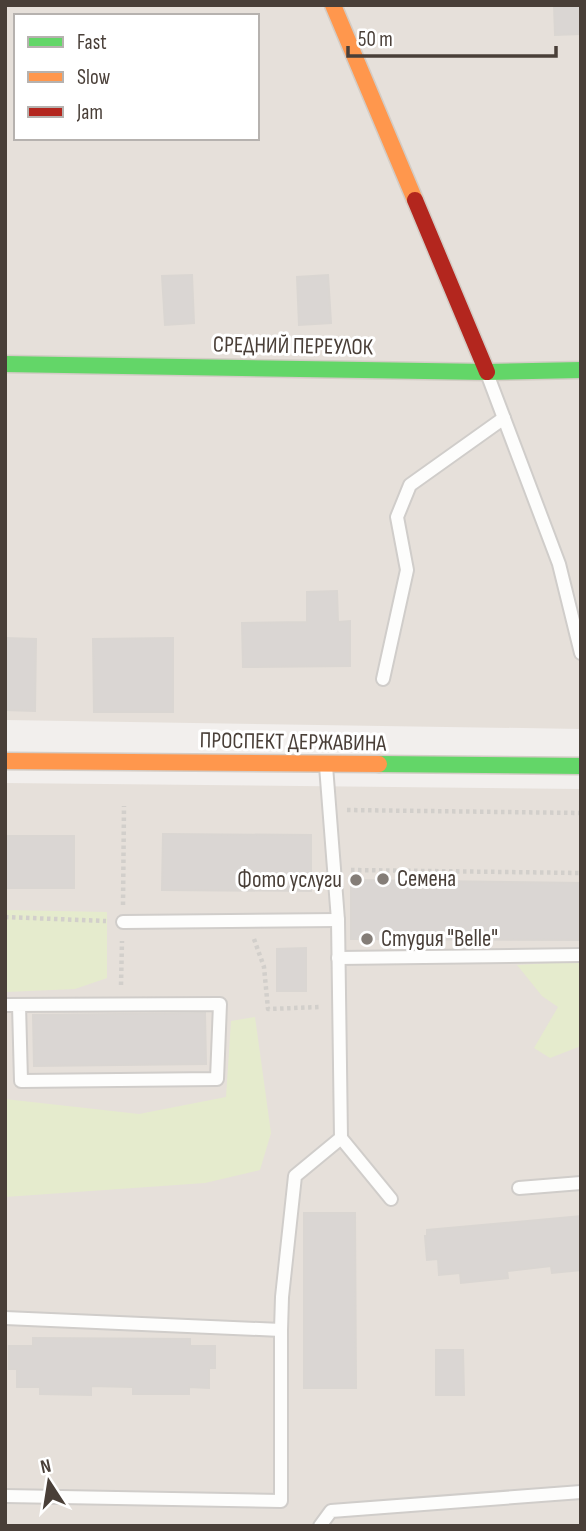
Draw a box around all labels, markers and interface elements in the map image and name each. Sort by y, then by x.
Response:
legend [14,14,259,140]
scale bar [348,14,556,58]
text: 50 m [358,27,393,52]
text: Fast [77,30,107,55]
text: Slow [77,65,111,90]
text: Jam [76,100,103,125]
street label: СРЕДНИЙ ПЕРЕУЛОК [213,331,374,361]
street label: ПРОСПЕКТ ДЕРЖАВИНА [199,726,387,758]
place label: Семена [397,865,456,893]
place label: Фото услуги [237,866,342,894]
marker: Семена [375,871,391,887]
marker: Фото услуги [348,872,364,888]
place label: Студия "Belle" [381,925,498,953]
marker: Студия "Belle" [359,931,375,947]
north arrow [14,1447,84,1517]
text: N [38,1455,53,1479]

